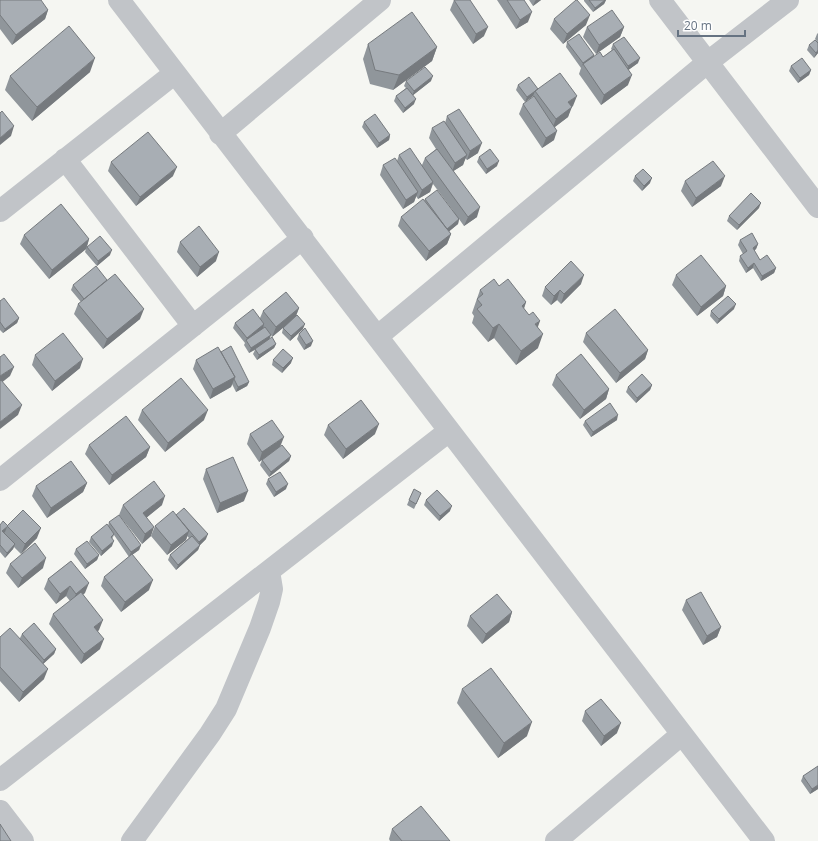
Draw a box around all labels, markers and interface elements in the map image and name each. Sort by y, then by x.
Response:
scale bar [678,12,745,38]
text: 20 m [684,17,712,34]

